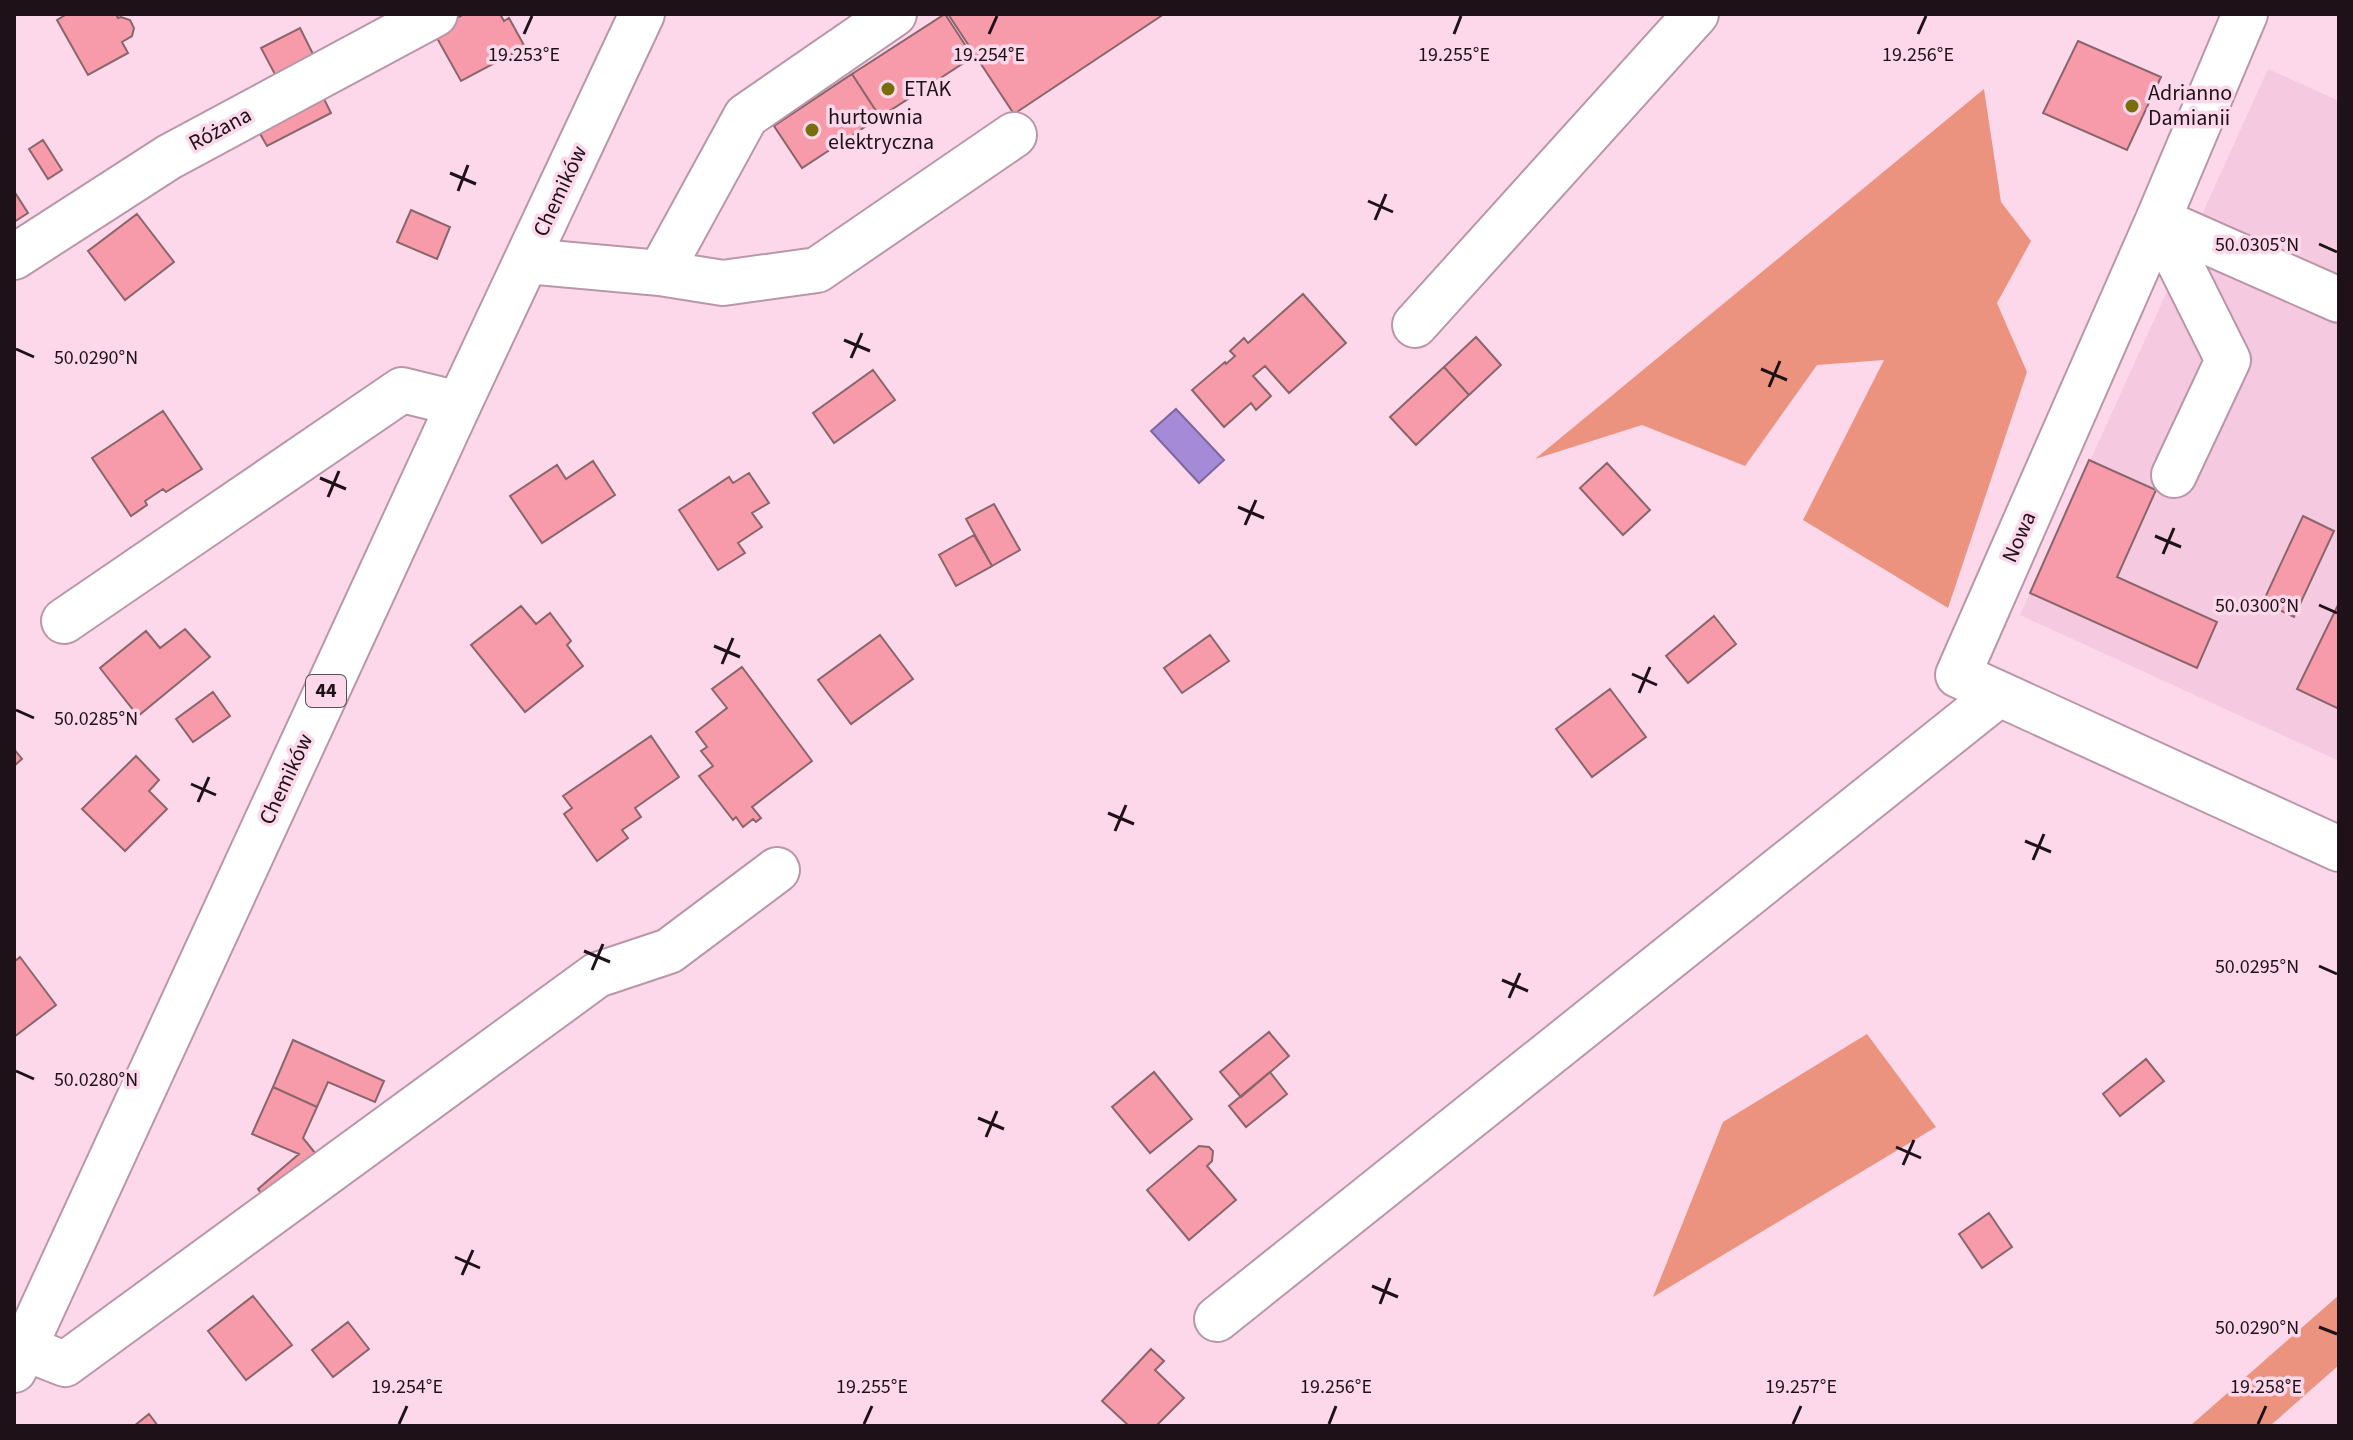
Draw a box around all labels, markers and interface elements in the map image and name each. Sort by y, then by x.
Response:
text: 19.253°E [488,41,560,69]
text: 19.254°E [953,41,1025,69]
text: 19.255°E [1418,41,1490,69]
text: 19.256°E [1882,41,1954,69]
place label: ETAK [904,73,951,105]
place label: Adrianno Damianii [2148,77,2232,134]
marker: ETAK [879,80,897,98]
marker: Adrianno Damianii [2123,97,2141,115]
street label: Różana [183,99,257,159]
place label: hurtownia elektryczna [828,101,934,158]
marker: hurtownia elektryczna [803,121,821,139]
street label: Chemików [525,140,595,242]
text: 50.0305°N [2215,231,2299,259]
text: 50.0290°N [54,344,138,372]
street label: Nowa [1994,506,2044,568]
text: 50.0300°N [2215,592,2299,620]
road number: 44 [306,675,346,707]
text: 50.0285°N [54,705,138,733]
street label: Chemików [251,728,321,830]
text: 50.0295°N [2215,953,2299,981]
text: 50.0280°N [54,1066,138,1094]
text: 50.0290°N [2215,1314,2299,1342]
text: 19.254°E [371,1373,443,1401]
text: 19.255°E [836,1373,908,1401]
text: 19.256°E [1300,1373,1372,1401]
text: 19.257°E [1765,1373,1837,1401]
text: 19.258°E [2230,1373,2302,1401]

